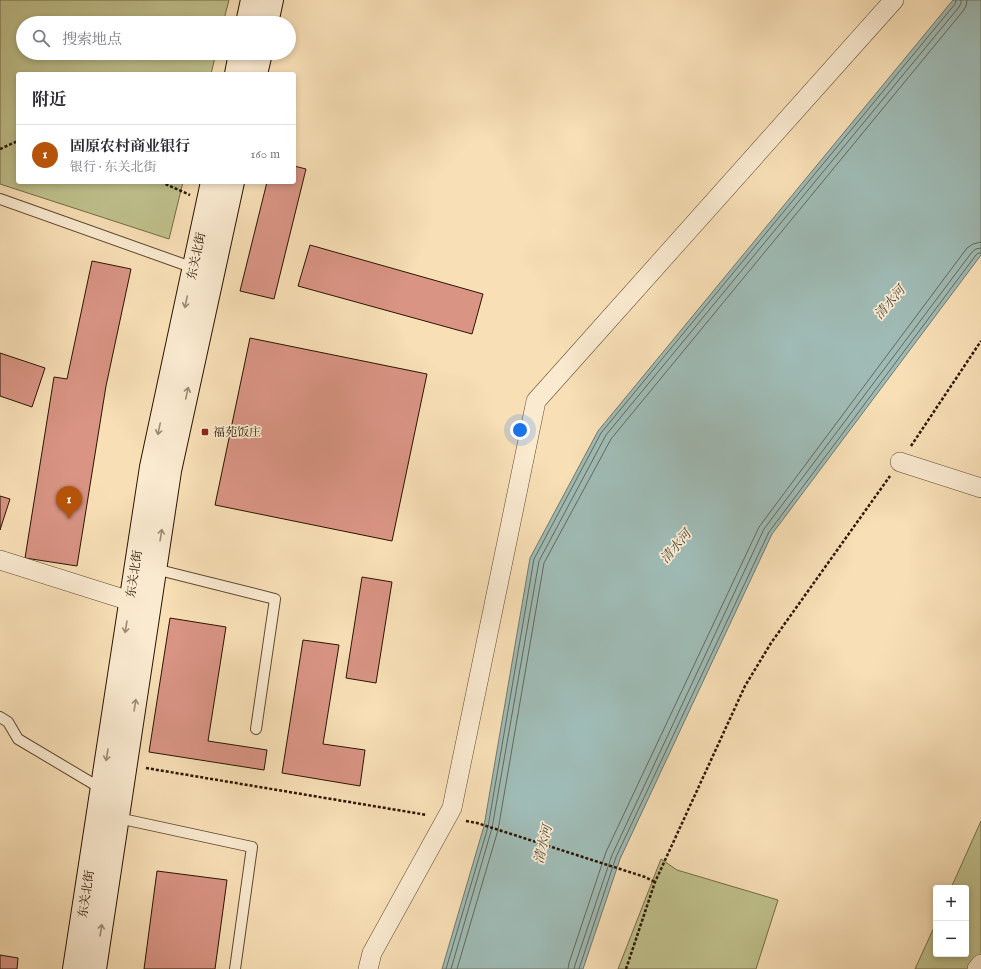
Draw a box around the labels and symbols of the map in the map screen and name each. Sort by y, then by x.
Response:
street label: 东关北街 [184,230,209,281]
water label: 清水河 [871,281,911,323]
one-way arrow [182,295,190,308]
one-way arrow [184,387,192,400]
your location [510,420,530,440]
one-way arrow [154,422,162,435]
place label: 福苑饭庄 [213,425,261,440]
marker: 福苑饭庄 [200,427,210,437]
pin: 1 [56,486,82,519]
water label: 清水河 [657,525,697,567]
one-way arrow [157,529,165,542]
street label: 东关北街 [123,548,146,599]
one-way arrow [122,620,130,633]
one-way arrow [131,699,139,712]
one-way arrow [103,748,111,761]
water label: 清水河 [530,821,557,865]
street label: 东关北街 [75,868,98,919]
one-way arrow [97,924,105,937]

